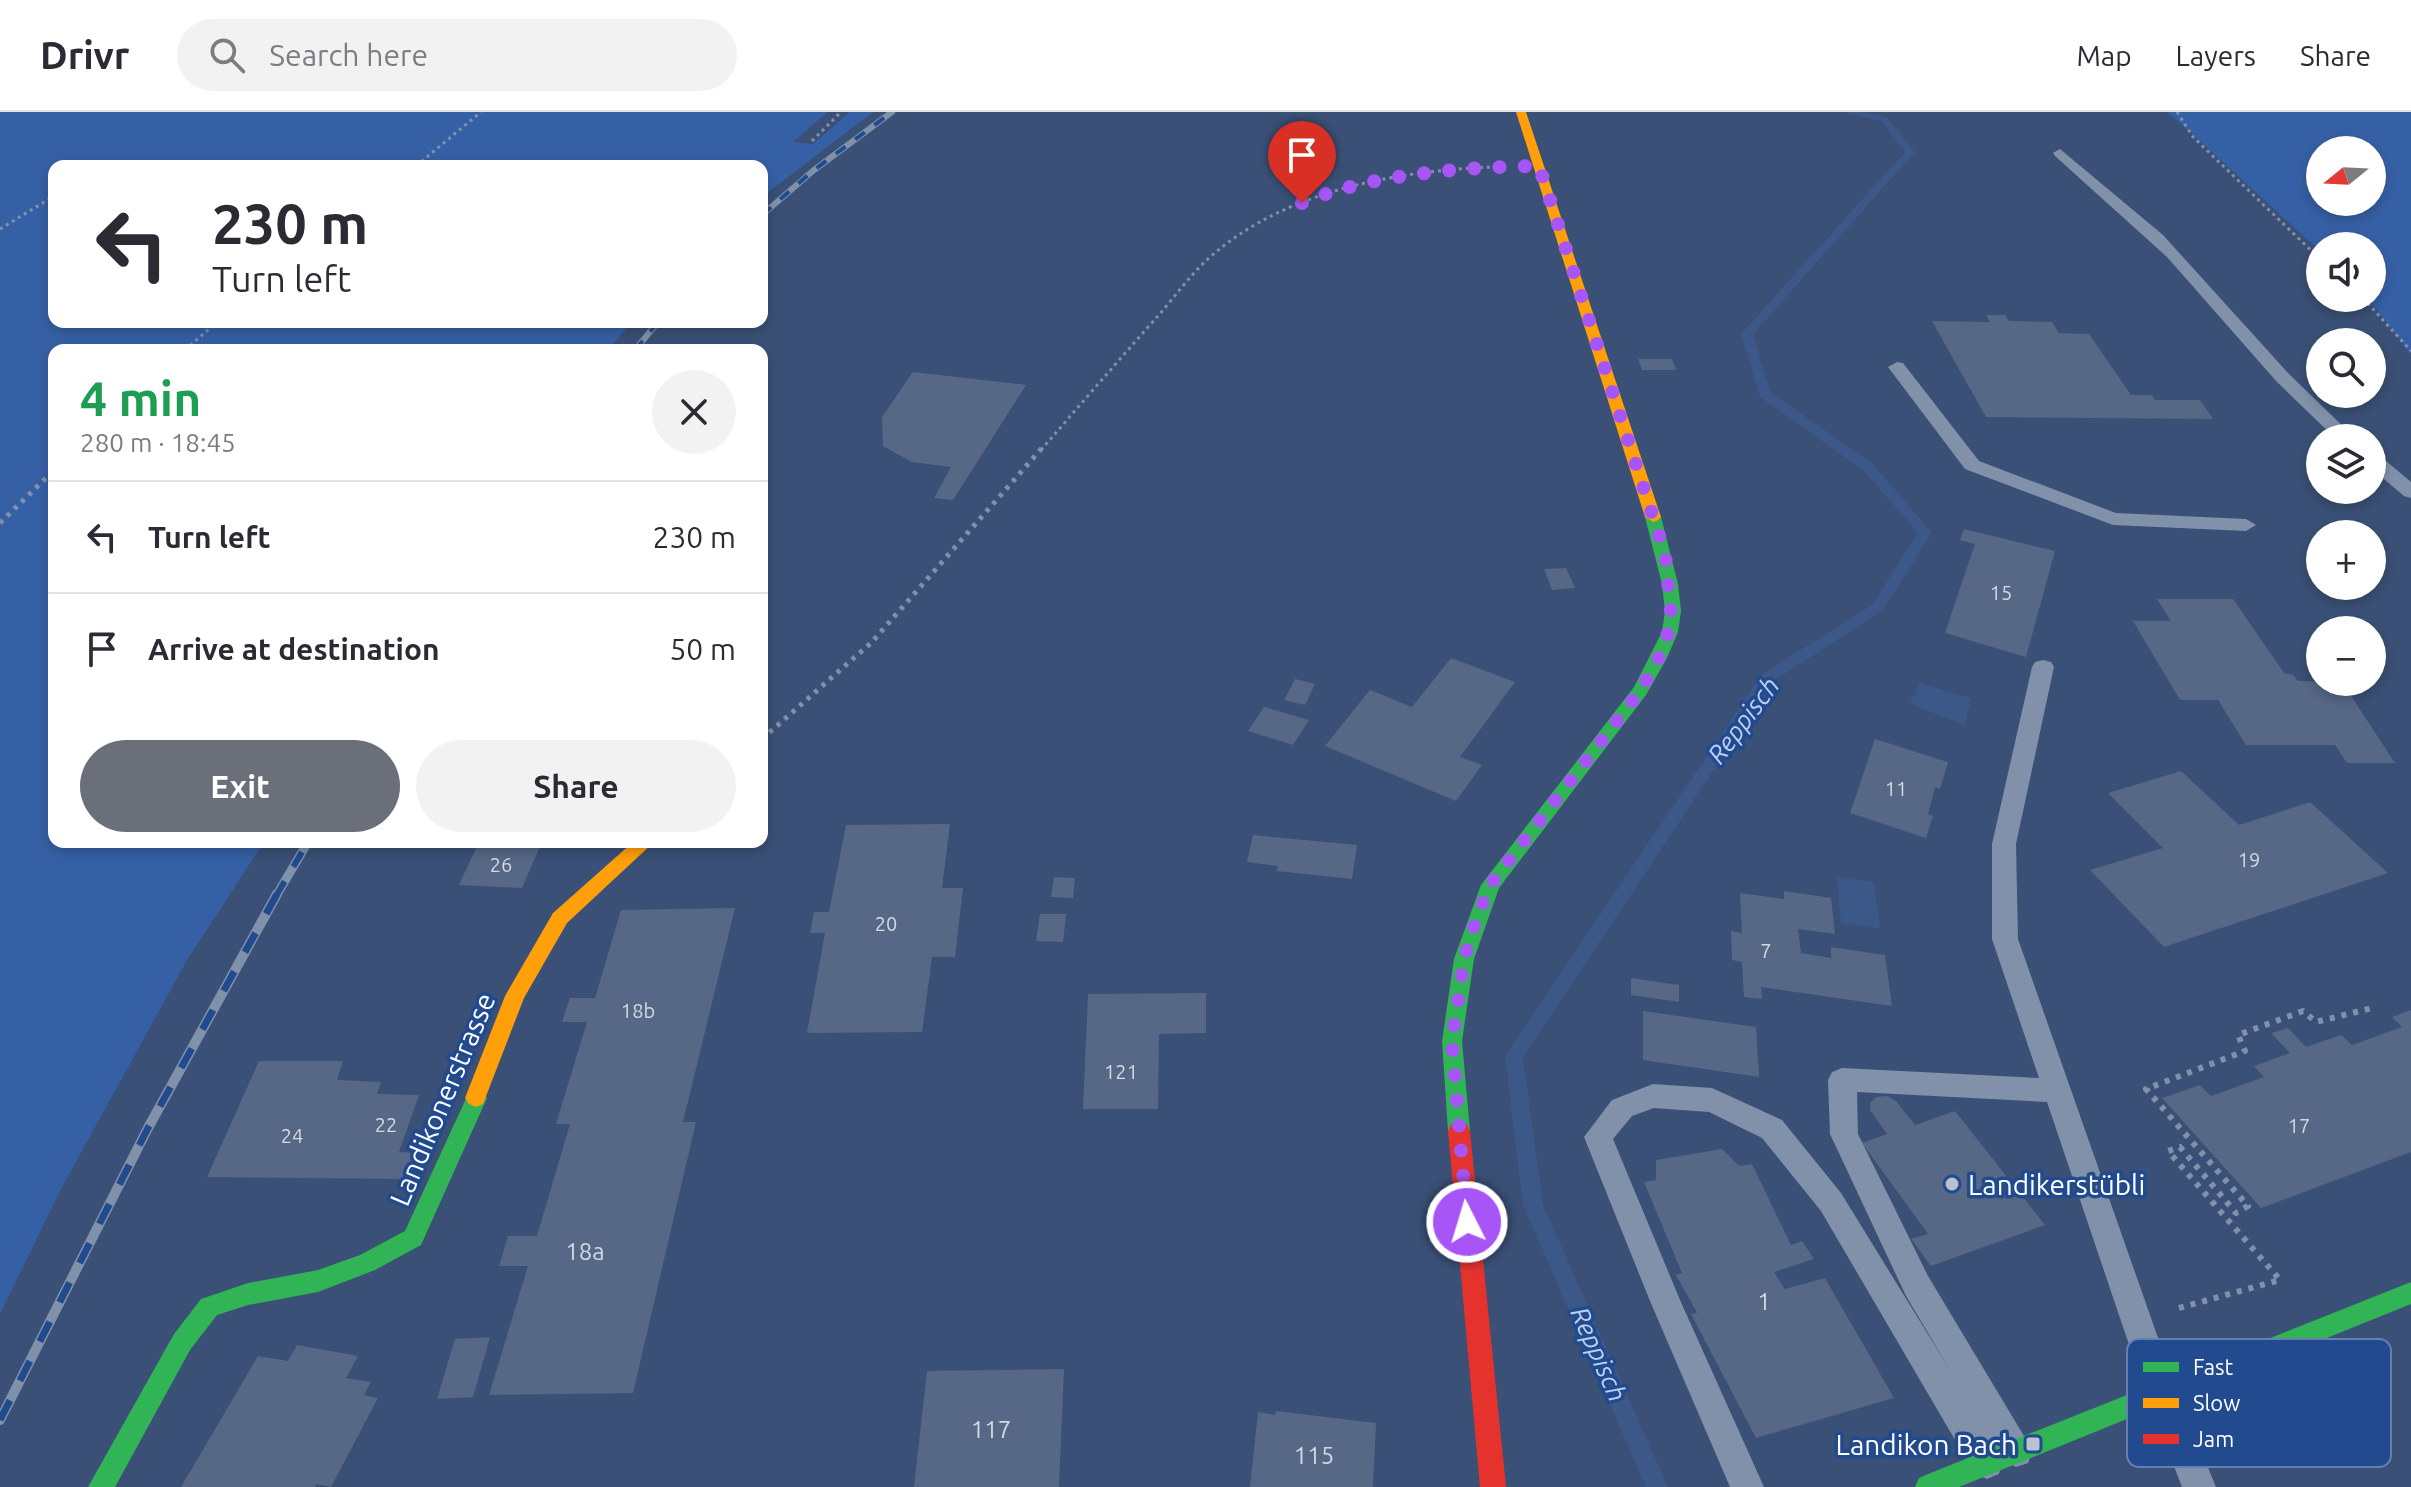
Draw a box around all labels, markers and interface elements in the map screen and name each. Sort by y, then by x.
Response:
search box [177,19,737,91]
icon: search [205,33,249,77]
text: Drivr [40,34,129,76]
text: Search here [269,38,428,72]
text: Map [2076,40,2132,71]
text: Layers [2176,40,2256,71]
text: Share [2300,40,2371,71]
pin [1268,121,1336,203]
icon: arrive [1280,133,1324,177]
north arrow [2306,136,2386,216]
map controls [2306,136,2386,696]
icon: left [80,192,184,296]
text: 230 m [212,192,368,255]
button: sound [2306,232,2386,312]
text: Turn left [212,258,351,299]
button: search [2306,328,2386,408]
button: close [652,370,736,454]
text: 4 min [80,371,201,425]
button: layers [2306,424,2386,504]
text: 280 m · 18:45 [80,428,236,457]
icon: left [80,515,124,559]
text: Turn left [148,520,270,554]
text: 230 m [652,520,736,554]
button: + [2306,520,2386,600]
house number: 15 [1990,581,2012,604]
button: − [2306,616,2386,696]
icon: arrive [80,627,124,671]
text: Arrive at destination [148,632,440,666]
text: 50 m [669,632,736,666]
water label: Reppisch [1701,671,1785,769]
button: Exit [80,740,400,832]
button: Share [416,740,736,832]
house number: 11 [1885,777,1907,800]
house number: 19 [2238,848,2260,871]
house number: 26 [490,853,512,876]
house number: 20 [875,912,897,935]
house number: 7 [1760,939,1772,962]
street label: Landikonerstrasse [383,988,501,1210]
house number: 18b [621,999,655,1022]
house number: 121 [1104,1060,1138,1083]
house number: 22 [375,1113,397,1136]
house number: 17 [2288,1114,2310,1137]
house number: 24 [281,1124,303,1147]
place label: Landikerstübli [1968,1169,2145,1200]
marker: Landikerstübli [1943,1175,1961,1193]
position arrow [1425,1180,1509,1264]
house number: 18a [565,1238,605,1265]
house number: 1 [1757,1288,1771,1315]
water label: Reppisch [1565,1302,1633,1406]
legend [2127,1339,2391,1467]
text: Fast [2193,1354,2234,1379]
text: Slow [2193,1390,2240,1415]
house number: 117 [971,1416,1011,1443]
text: Jam [2193,1426,2234,1451]
place label: Landikon Bach [1836,1429,2017,1460]
marker: Landikon Bach [2024,1435,2042,1453]
house number: 115 [1294,1442,1334,1469]

